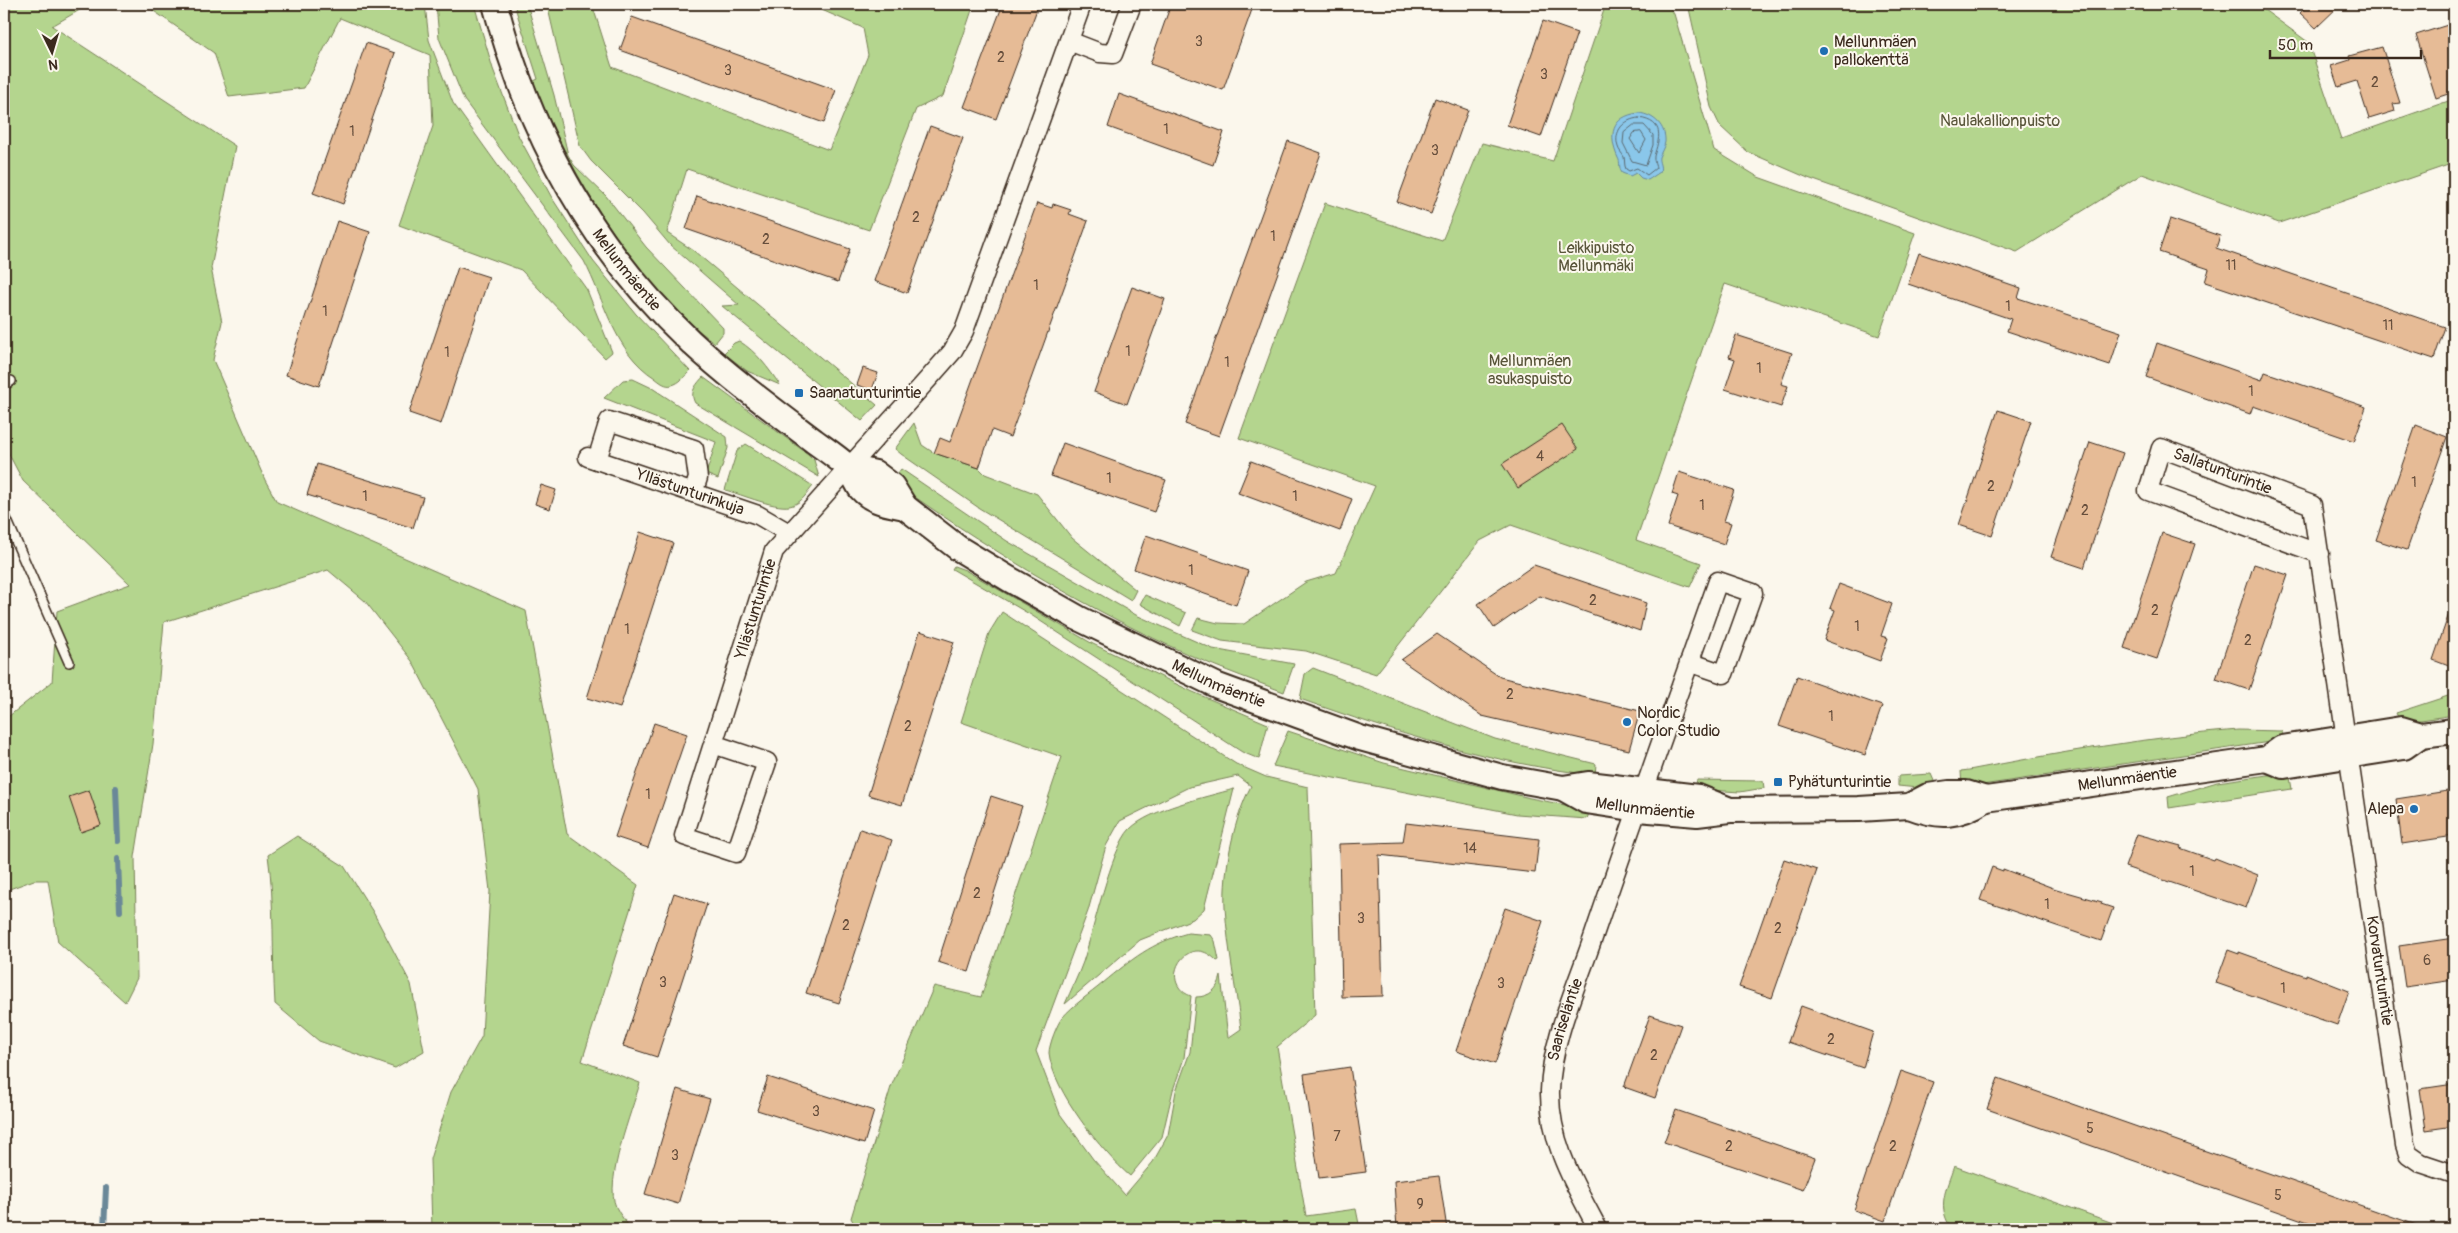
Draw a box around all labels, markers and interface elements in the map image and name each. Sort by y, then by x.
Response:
north arrow [28,28,78,78]
scale bar [2270,28,2422,60]
place label: Mellunmäen pallokenttä [1834,32,1917,70]
house number: 3 [1195,33,1203,50]
text: 50 m [2278,36,2313,55]
marker: Mellunmäen pallokenttä [1818,45,1830,57]
house number: 2 [997,49,1005,66]
text: N [48,56,59,73]
house number: 3 [724,62,732,79]
house number: 3 [1540,66,1548,83]
house number: 2 [2371,74,2379,91]
park label: Naulakallionpuisto [1940,111,2060,131]
house number: 1 [1163,121,1169,138]
house number: 1 [349,123,355,140]
house number: 3 [1431,142,1439,159]
house number: 2 [912,209,920,226]
street label: Mellunmäentie [588,225,665,315]
house number: 1 [1270,228,1276,245]
house number: 2 [762,231,770,248]
park label: Leikkipuisto Mellunmäki [1558,238,1635,276]
house number: 11 [2226,257,2236,274]
house number: 1 [1033,277,1039,294]
house number: 1 [2005,298,2011,315]
house number: 1 [322,303,328,320]
house number: 11 [2383,317,2393,334]
house number: 1 [1125,343,1131,360]
house number: 1 [444,344,450,361]
park label: Mellunmäen asukaspuisto [1488,351,1573,389]
house number: 1 [1224,354,1230,371]
house number: 1 [1756,360,1762,377]
place label: Saanatunturintie [809,383,921,403]
house number: 1 [2248,383,2254,400]
marker: Saanatunturintie [793,387,805,399]
street label: Sallatunturintie [2171,444,2275,499]
house number: 4 [1536,448,1544,465]
street label: Yllästunturinkuja [633,464,747,520]
house number: 1 [1106,470,1112,487]
house number: 1 [2411,474,2417,491]
house number: 2 [1987,478,1995,495]
house number: 1 [362,488,368,505]
house number: 1 [1292,488,1298,505]
house number: 1 [1699,497,1705,514]
house number: 2 [2081,502,2089,519]
street label: Yllästunturintie [730,556,781,662]
house number: 1 [1188,562,1194,579]
house number: 2 [1589,592,1597,609]
house number: 2 [2151,602,2159,619]
house number: 1 [1854,618,1860,635]
house number: 1 [624,621,630,638]
house number: 2 [2244,632,2252,649]
street label: Mellunmäentie [1168,655,1268,712]
house number: 2 [1506,686,1514,703]
place label: Nordic Color Studio [1637,703,1721,741]
house number: 1 [1828,708,1834,725]
marker: Nordic Color Studio [1621,716,1633,728]
house number: 2 [904,718,912,735]
street label: Mellunmäentie [2077,762,2178,796]
place label: Pyhätunturintie [1788,772,1891,792]
marker: Pyhätunturintie [1772,776,1784,788]
house number: 1 [645,786,651,803]
street label: Mellunmäentie [1594,793,1696,824]
place label: Alepa [2367,799,2404,819]
marker: Alepa [2408,803,2420,815]
house number: 14 [1463,840,1477,857]
house number: 1 [2189,863,2195,880]
house number: 2 [973,885,981,902]
house number: 1 [2044,896,2050,913]
house number: 3 [1357,910,1365,927]
street label: Korvatunturintie [2362,914,2398,1027]
house number: 2 [842,917,850,934]
house number: 2 [1774,920,1782,937]
house number: 6 [2423,952,2431,969]
house number: 3 [659,974,667,991]
house number: 3 [1497,975,1505,992]
street label: Saariseläntie [1543,975,1587,1063]
house number: 1 [2280,980,2286,997]
house number: 2 [1827,1031,1835,1048]
house number: 2 [1650,1047,1658,1064]
house number: 3 [812,1103,820,1120]
house number: 5 [2086,1120,2094,1137]
house number: 7 [1333,1128,1341,1145]
house number: 2 [1725,1138,1733,1155]
house number: 2 [1889,1138,1897,1155]
house number: 3 [671,1147,679,1164]
house number: 5 [2274,1187,2282,1204]
house number: 9 [1416,1196,1424,1213]

